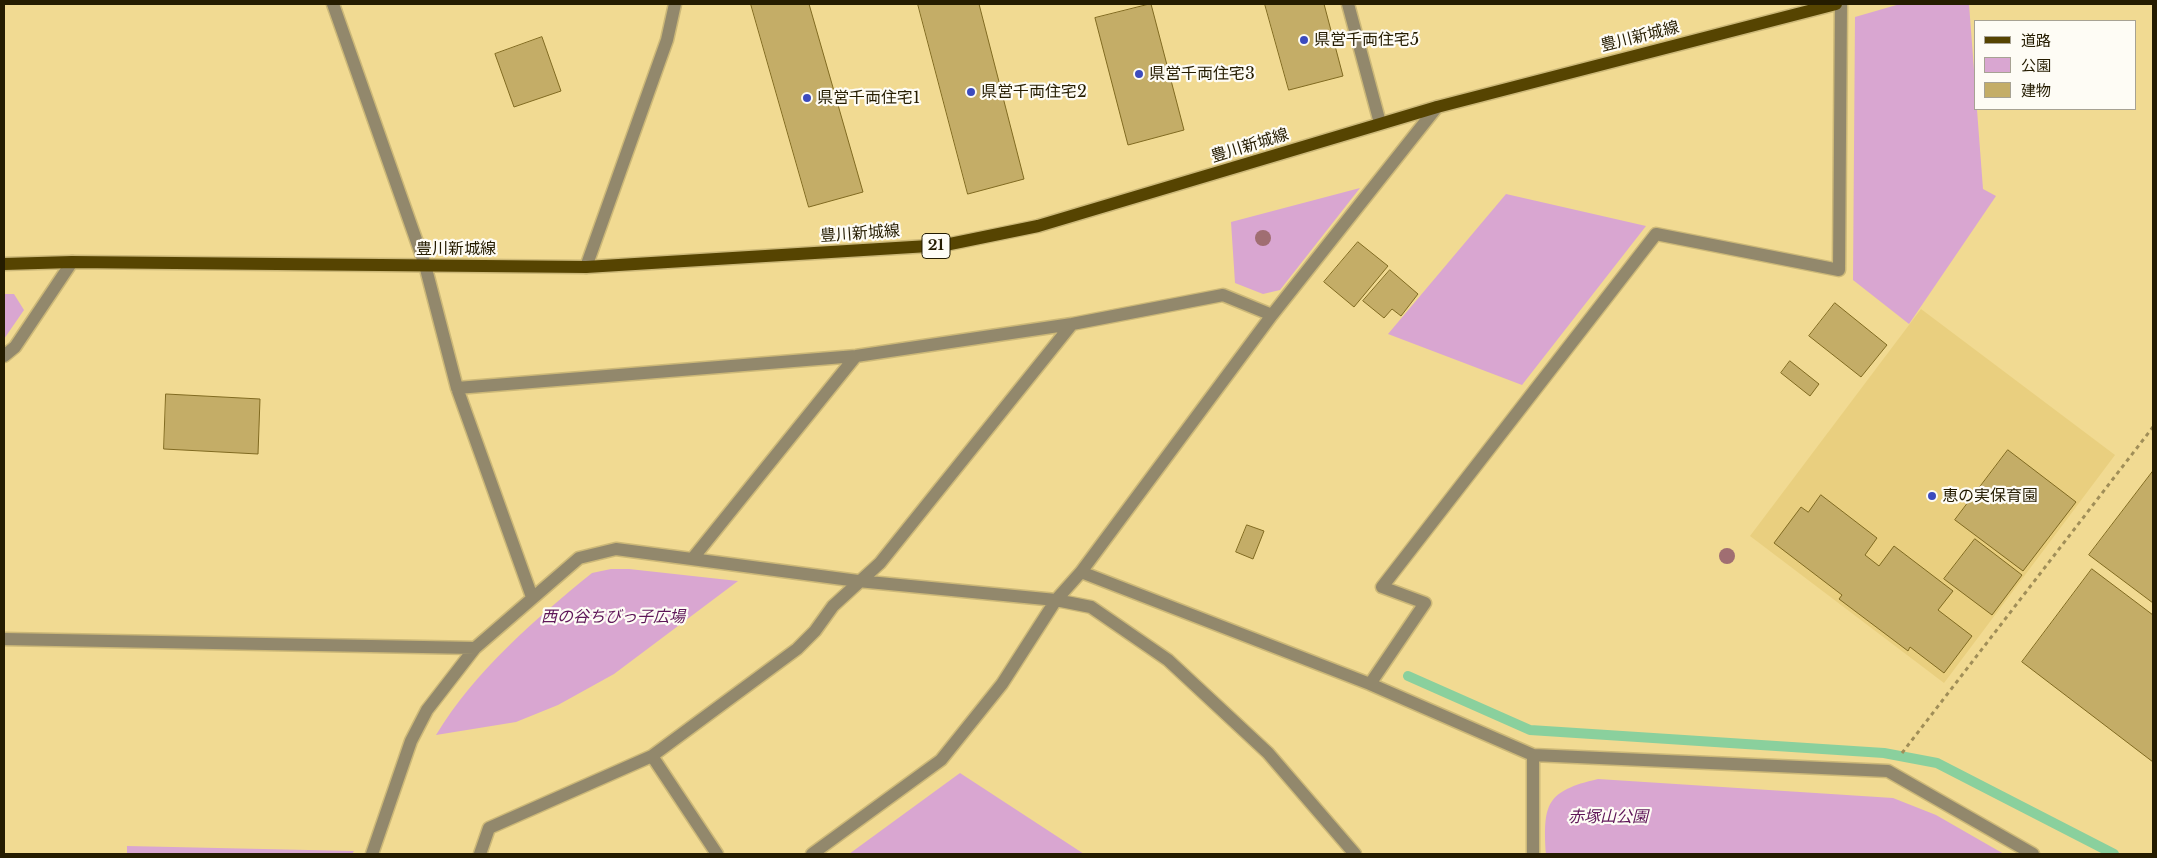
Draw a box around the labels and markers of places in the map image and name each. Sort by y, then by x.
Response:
place label: 県営千両住宅5 [1314,30,1419,50]
marker: 県営千両住宅5 [1298,34,1310,46]
place label: 県営千両住宅3 [1149,64,1255,84]
marker: 県営千両住宅3 [1133,68,1145,80]
place label: 県営千両住宅2 [981,82,1087,102]
marker: 県営千両住宅2 [965,86,977,98]
place label: 県営千両住宅1 [817,88,920,108]
marker: 県営千両住宅1 [801,92,813,104]
place label: 恵の実保育園 [1942,486,2038,506]
marker: 恵の実保育園 [1926,490,1938,502]

